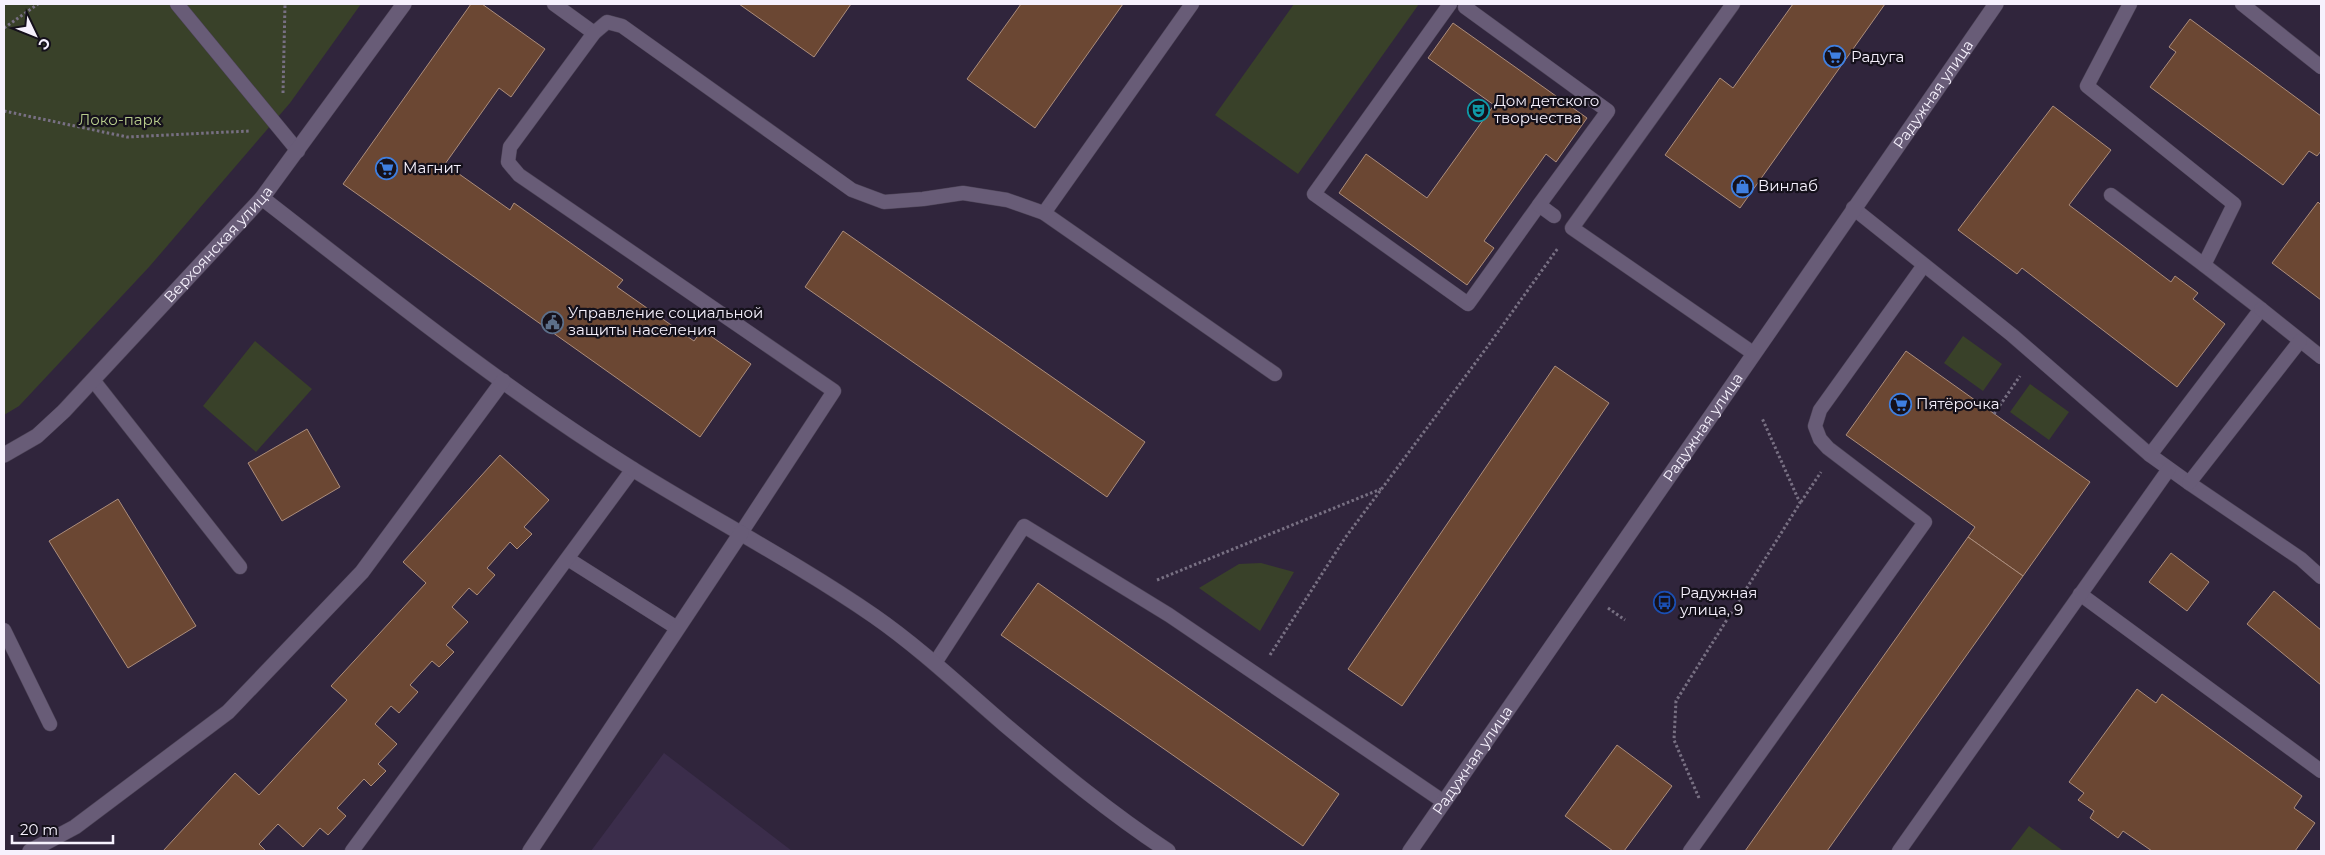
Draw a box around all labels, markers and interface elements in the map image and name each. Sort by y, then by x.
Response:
north arrow [10,10,60,60]
text: С [34,34,55,54]
street label: Радужная улица [1889,36,1977,152]
supermarket icon: Радуга [1823,45,1847,69]
place label: Радуга [1851,47,1904,66]
place label: Дом детского творчества [1494,91,1599,127]
theatre icon: Дом детского творчества [1466,98,1490,122]
park label: Локо-парк [78,110,162,129]
supermarket icon: Магнит [375,156,399,180]
place label: Магнит [403,158,462,177]
shop icon: Винлаб [1730,174,1754,198]
place label: Винлаб [1758,176,1818,195]
street label: Верхоянская улица [159,182,277,307]
place label: Управление социальной защиты населения [568,303,763,339]
public building icon: Управление социальной защиты населения [540,310,564,334]
street label: Радужная улица [1658,369,1747,485]
supermarket icon: Пятёрочка [1888,392,1912,416]
place label: Пятёрочка [1916,394,2000,413]
place label: Радужная улица, 9 [1679,583,1757,619]
bus stop icon: Радужная улица, 9 [1652,590,1676,614]
street label: Радужная улица [1428,702,1516,818]
scale bar [12,812,114,844]
text: 20 m [20,820,58,839]

